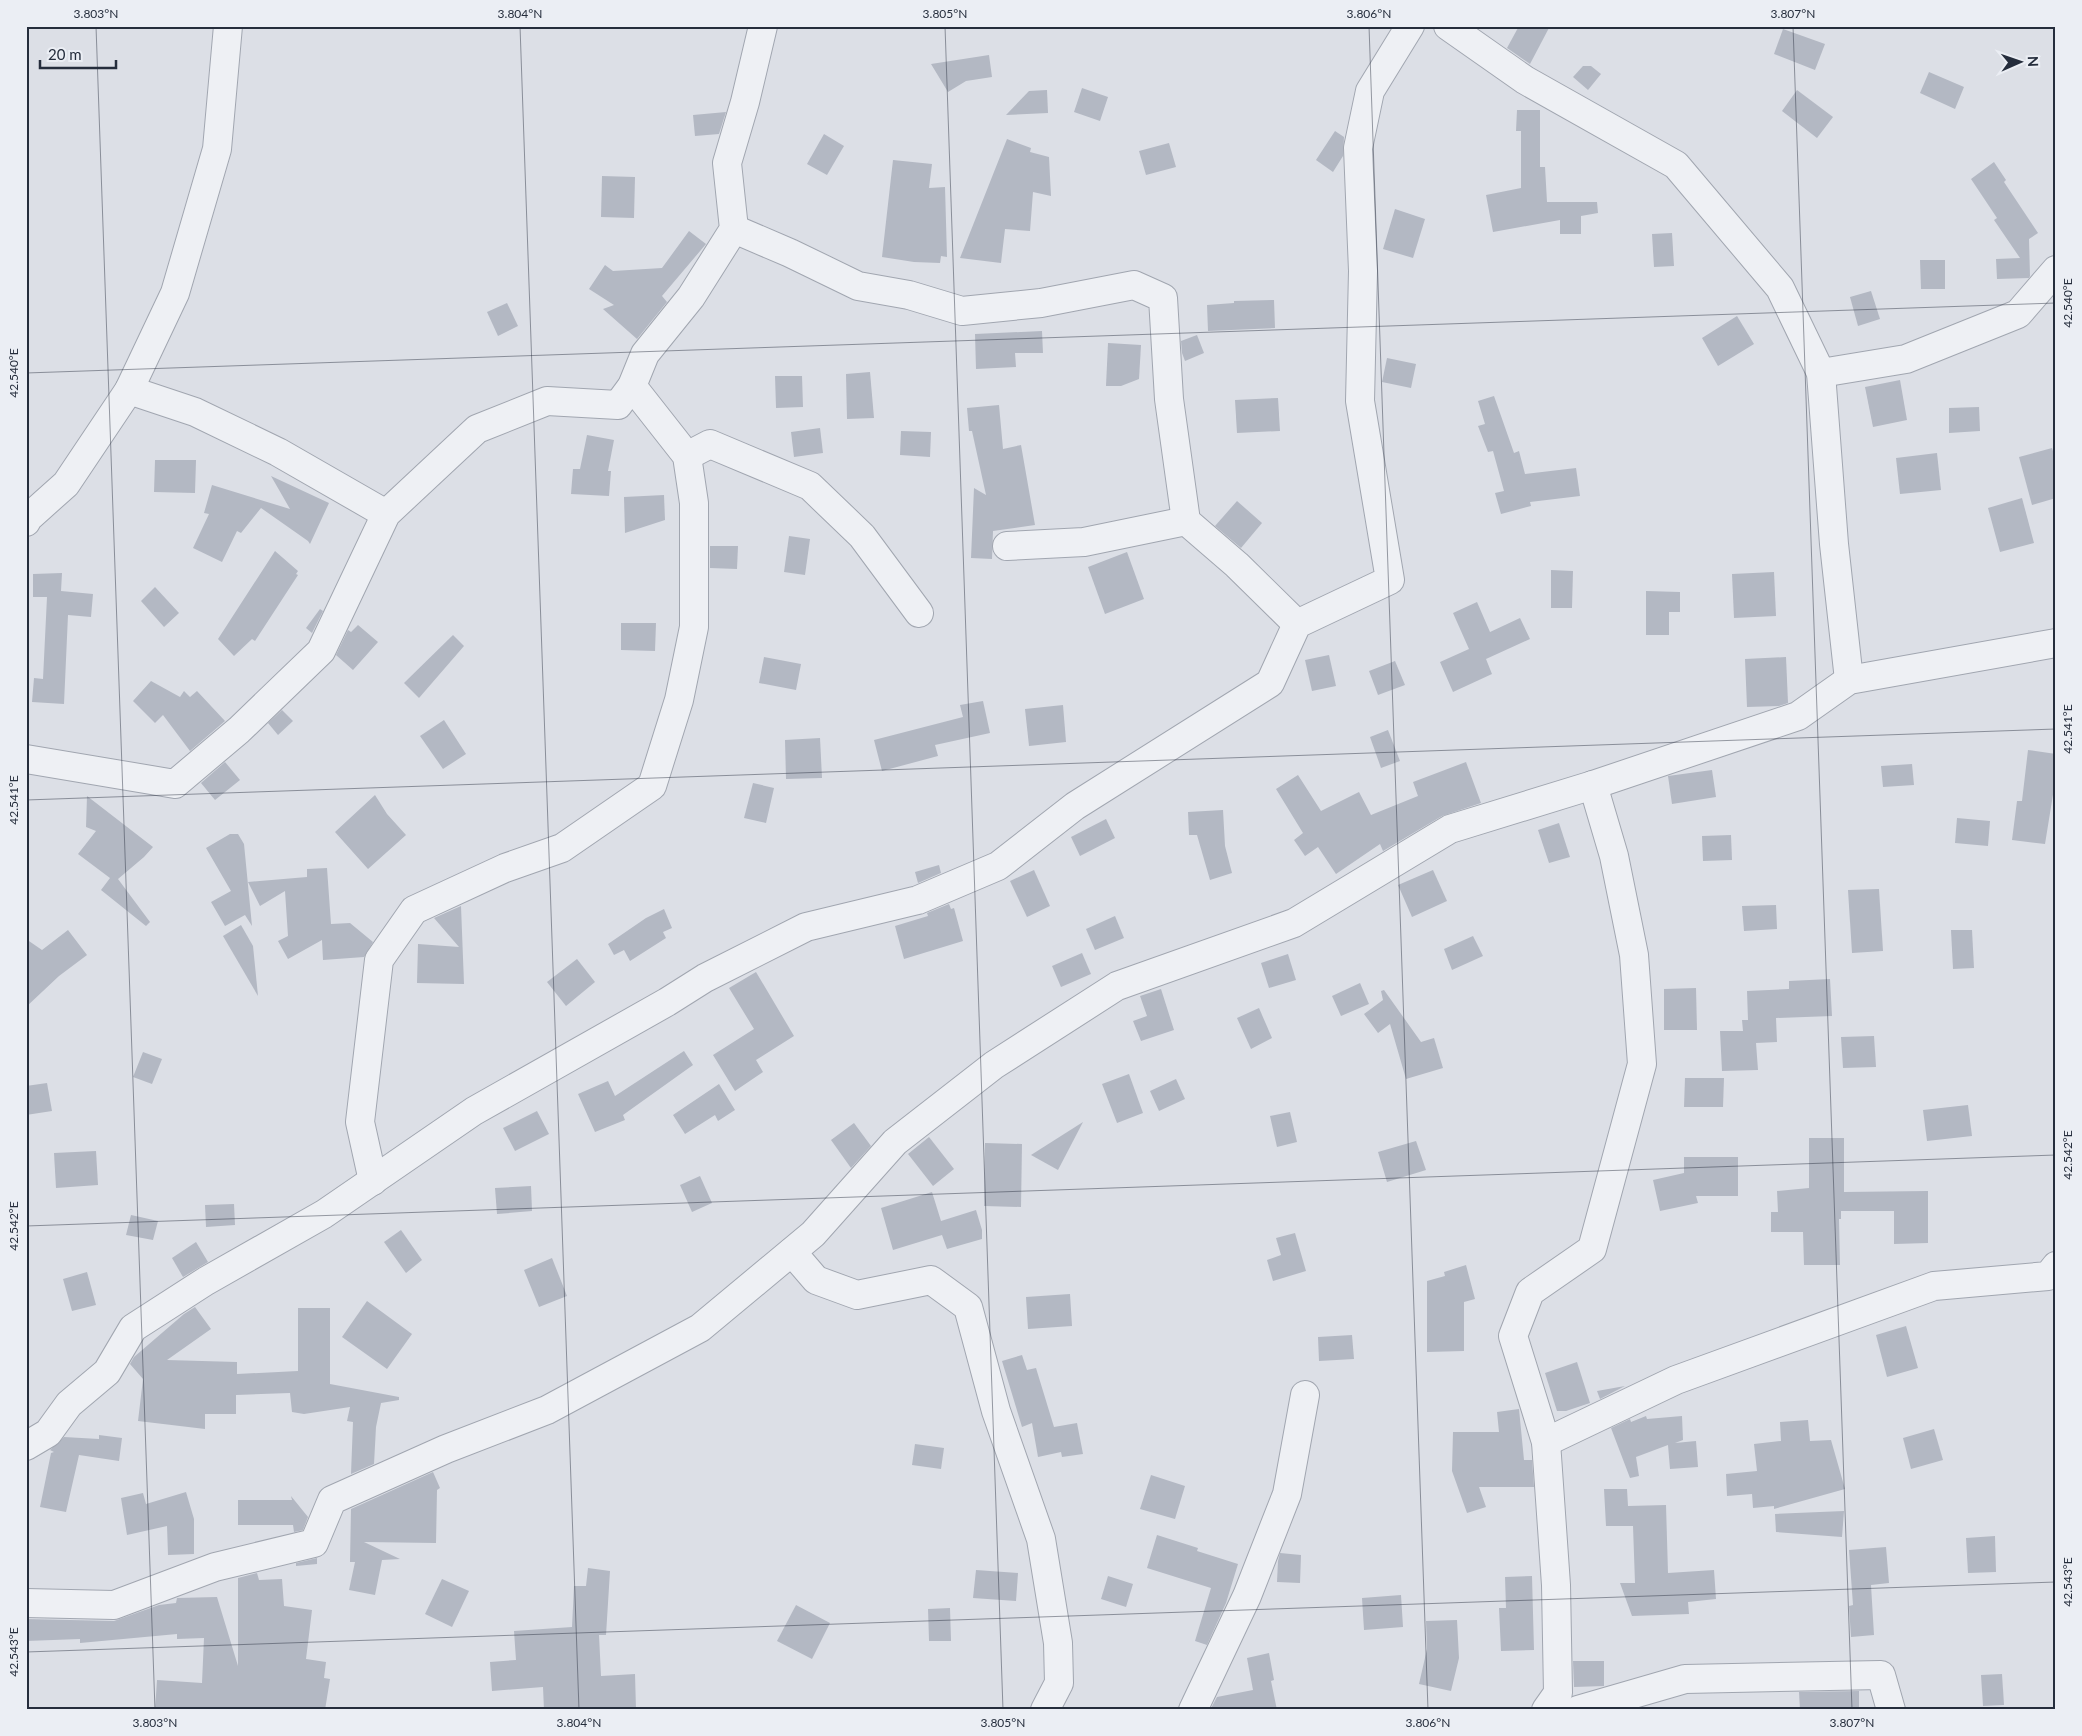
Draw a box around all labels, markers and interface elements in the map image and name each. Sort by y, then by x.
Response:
text: 3.803°N [74,6,118,21]
text: 3.804°N [498,6,542,21]
text: 3.805°N [923,6,967,21]
text: 3.806°N [1347,6,1391,21]
text: 3.807°N [1771,6,1815,21]
scale bar [40,38,116,70]
north arrow [1994,38,2044,88]
text: 20 m [48,45,82,63]
text: N [2025,56,2042,67]
text: 42.540°E [2060,278,2075,328]
text: 42.540°E [6,348,21,398]
text: 42.541°E [2060,704,2075,754]
text: 42.541°E [6,775,21,825]
text: 42.542°E [2060,1130,2075,1180]
text: 42.542°E [6,1201,21,1251]
text: 42.543°E [2060,1557,2075,1607]
text: 42.543°E [6,1627,21,1677]
text: 3.803°N [133,1715,177,1730]
text: 3.804°N [557,1715,601,1730]
text: 3.805°N [981,1715,1025,1730]
text: 3.806°N [1406,1715,1450,1730]
text: 3.807°N [1830,1715,1874,1730]

